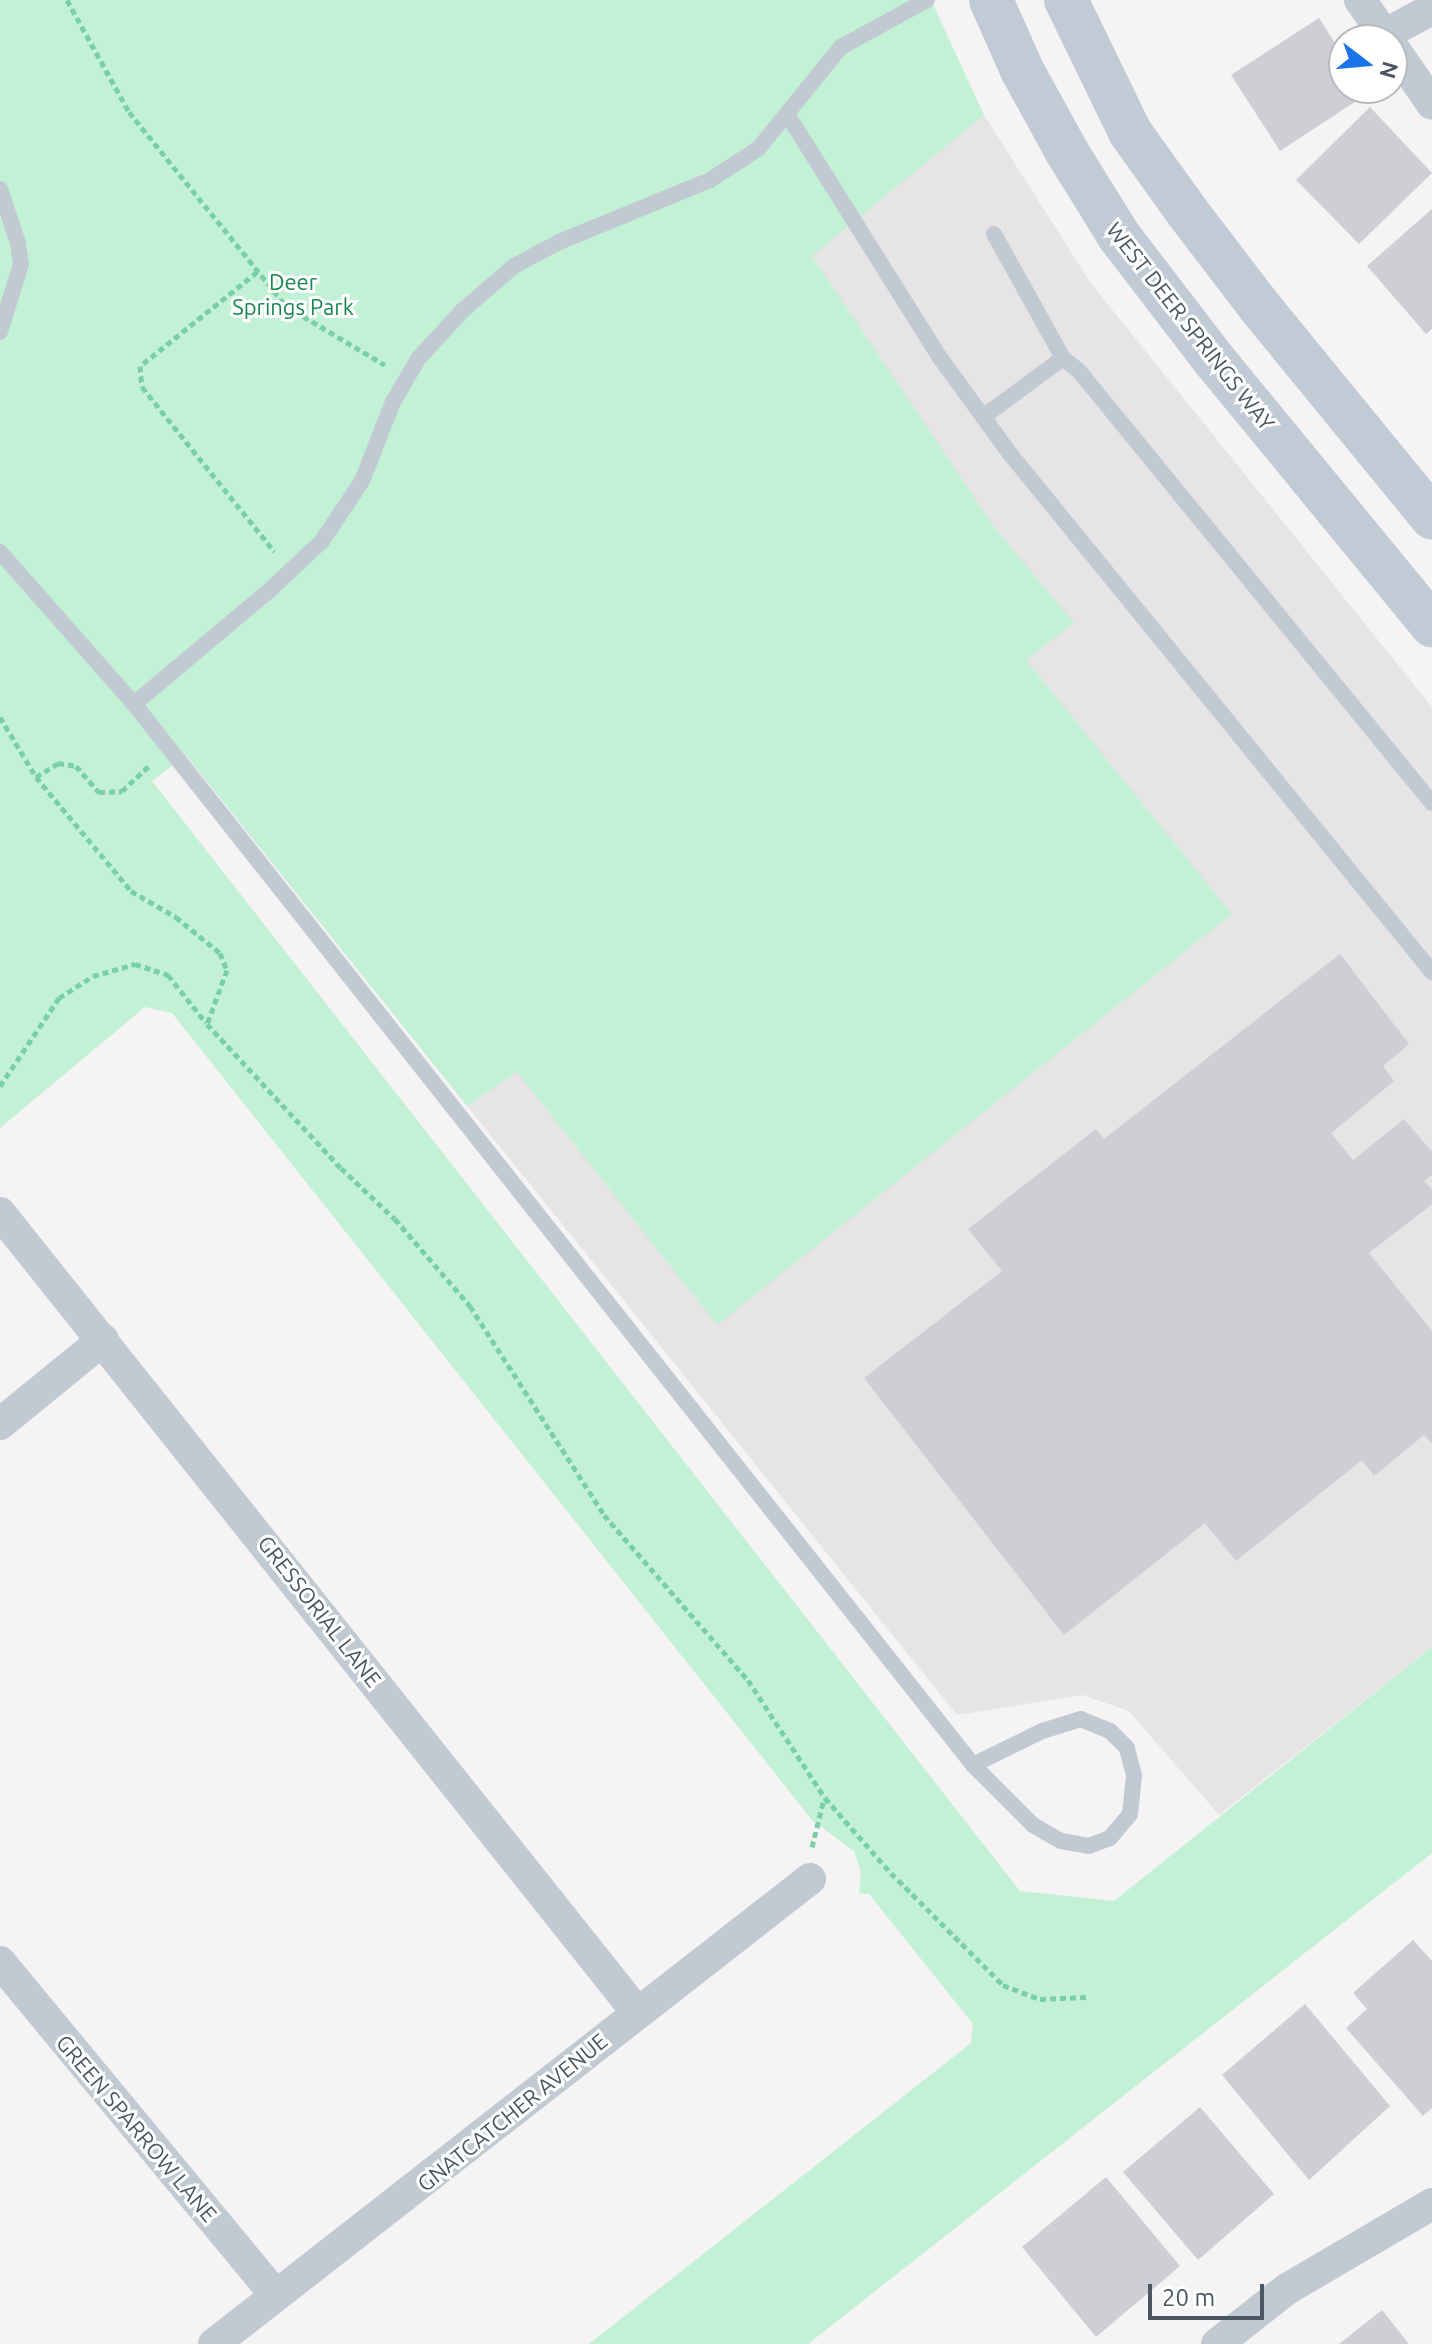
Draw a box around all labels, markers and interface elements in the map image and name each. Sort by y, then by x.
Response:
north arrow [1328,24,1408,104]
text: N [1375,59,1404,82]
street label: WEST DEER SPRINGS WAY [1102,217,1280,435]
park label: Deer Springs Park [232,268,354,320]
street label: GRESSORIAL LANE [253,1530,387,1692]
street label: GNATCATCHER AVENUE [412,2027,612,2197]
street label: GREEN SPARROW LANE [51,2029,223,2227]
scale bar [1152,2268,1268,2318]
text: 20 m [1162,2284,1215,2311]

